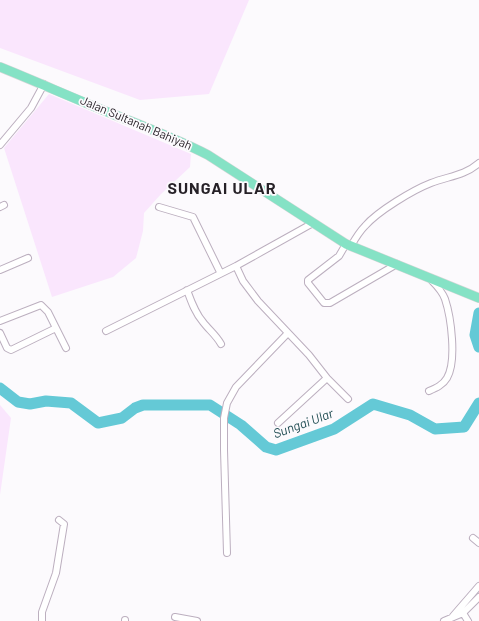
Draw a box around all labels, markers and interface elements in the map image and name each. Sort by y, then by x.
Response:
street label: Jalan Sultanah Bahiyah [78,92,194,152]
district label: SUNGAI ULAR [168,178,276,197]
water label: Sungai Ular [271,405,336,441]

